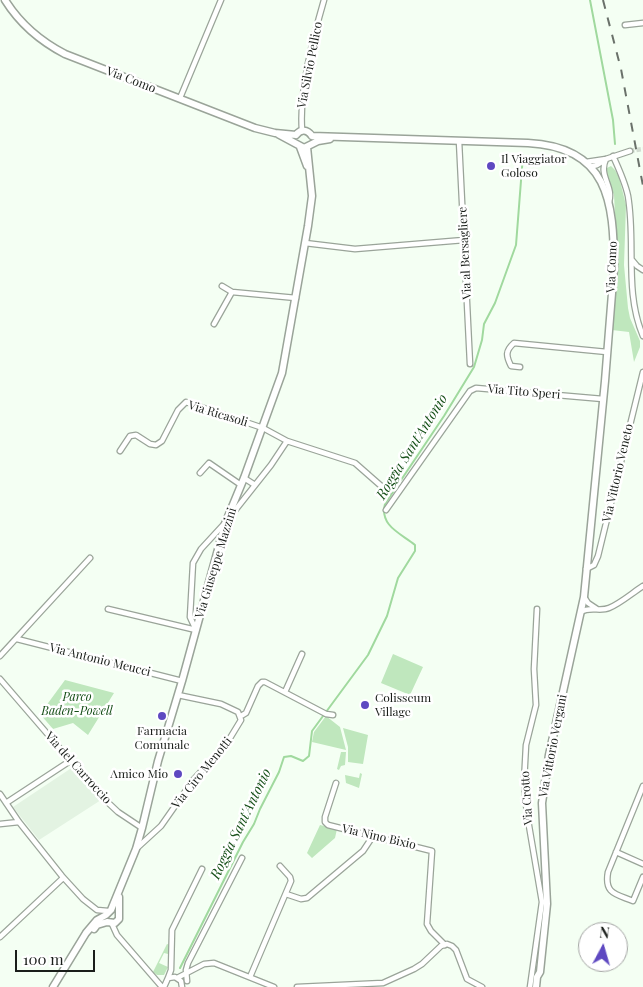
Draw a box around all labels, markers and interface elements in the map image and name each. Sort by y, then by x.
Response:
street label: Via Silvio Pellico [295,21,325,109]
street label: Via Como [104,64,158,96]
place label: Il Viaggiator Goloso [501,152,567,180]
marker: Il Viaggiator Goloso [485,160,497,172]
street label: Via al Bersagliere [455,206,475,300]
street label: Via Como [604,241,620,293]
street label: Via Tito Speri [487,382,561,402]
water label: Roggia Sant'Antonio [373,391,451,503]
street label: Via Ricasoli [186,398,250,430]
street label: Via Vittorio Veneto [600,422,636,524]
street label: Via Giuseppe Mazzini [192,506,240,620]
street label: Via Antonio Meucci [48,640,152,680]
park label: Parco Baden-Powell [41,690,113,718]
place label: Colisseum Village [375,691,431,719]
street label: Via Vittorio Vergani [536,693,570,799]
marker: Colisseum Village [359,699,371,711]
marker: Farmacia Comunale [156,710,168,722]
place label: Farmacia Comunale [135,724,189,752]
street label: Via del Carroccio [42,729,114,807]
street label: Via Ciro Menotti [169,734,235,812]
water label: Roggia Sant'Antonio [207,766,275,882]
place label: Amico Mio [110,767,168,781]
marker: Amico Mio [172,768,184,780]
street label: Via Crotto [518,770,536,826]
street label: Via Nino Bixio [341,821,417,853]
north arrow [578,922,628,972]
text: N [598,923,611,943]
scale bar [18,940,98,972]
text: 100 m [23,949,64,969]

